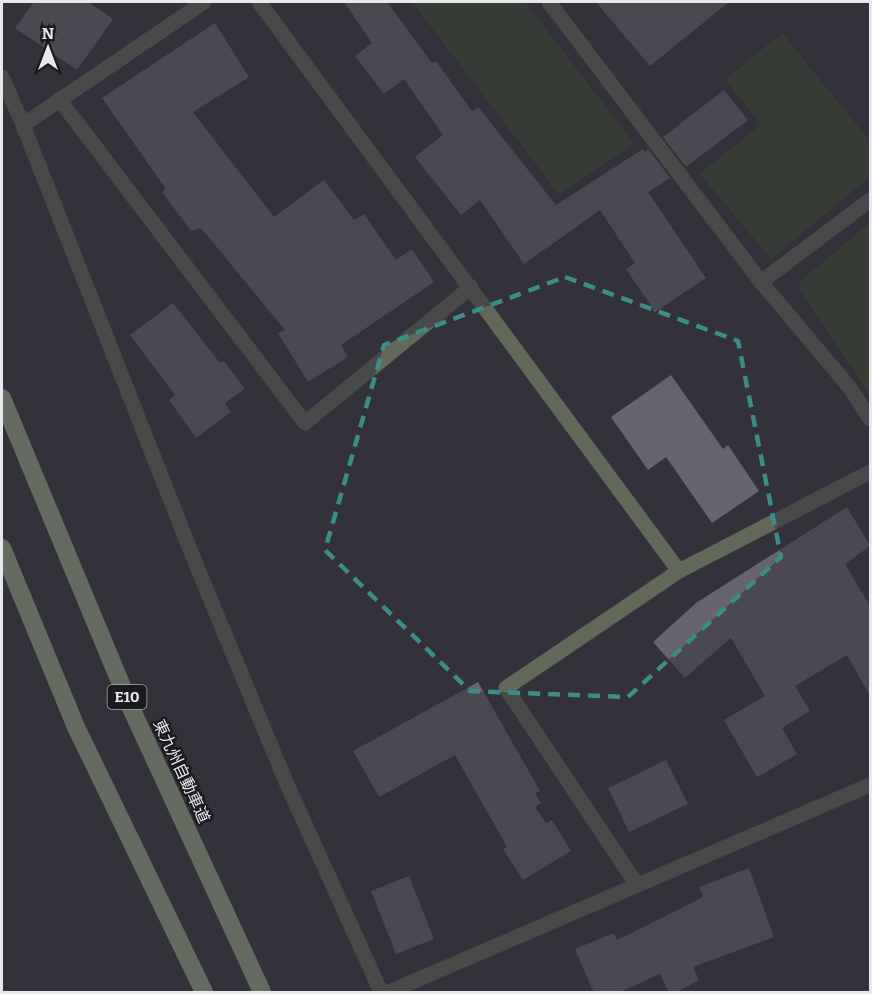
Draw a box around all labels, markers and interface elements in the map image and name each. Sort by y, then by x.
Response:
north arrow [18,18,78,78]
text: N [42,24,54,43]
road number: E10 [108,685,146,709]
street label: 東九州自動車道 [149,716,214,826]

